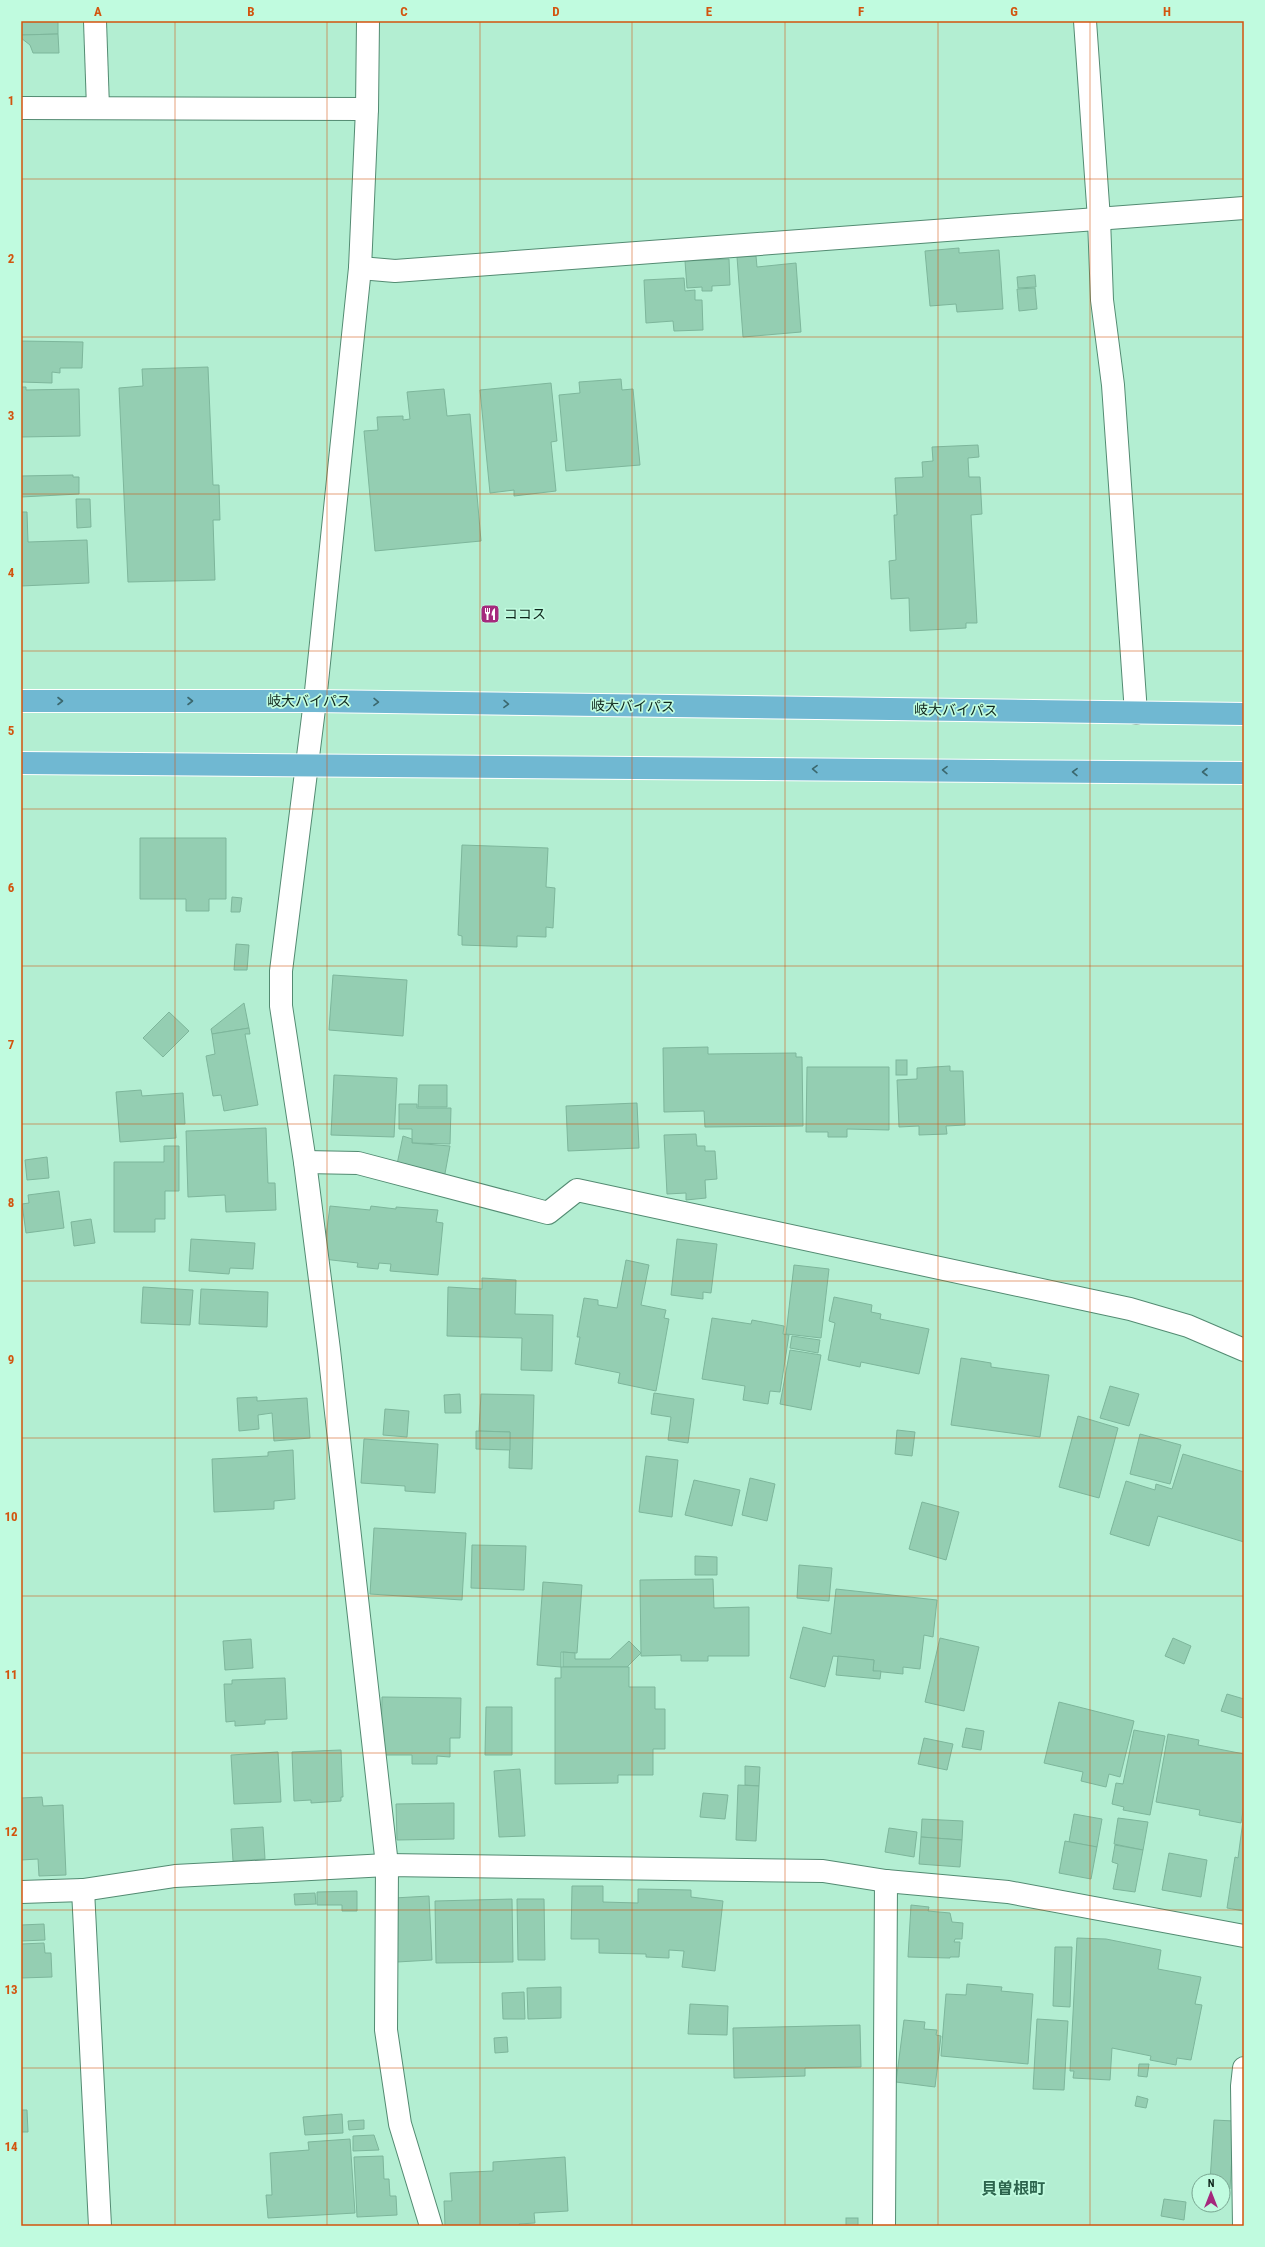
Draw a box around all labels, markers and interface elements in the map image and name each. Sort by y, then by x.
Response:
text: A [94,4,102,19]
text: B [247,4,255,19]
text: C [400,4,408,19]
text: D [552,4,560,19]
text: E [706,4,713,19]
text: F [858,4,864,19]
text: G [1010,4,1018,19]
text: H [1163,4,1171,19]
text: 1 [8,93,14,108]
text: 2 [8,251,15,266]
text: 3 [8,408,14,423]
text: 4 [8,565,15,580]
restaurant icon: ココス [479,603,501,625]
place label: ココス [504,606,546,622]
street label: 岐大バイパス [267,693,351,709]
one-way arrow [57,697,63,705]
one-way arrow [187,697,193,705]
street label: 岐大バイパス [591,697,675,715]
one-way arrow [373,698,379,706]
one-way arrow [503,700,509,708]
street label: 岐大バイパス [914,701,998,719]
text: 5 [8,723,15,738]
one-way arrow [812,765,818,773]
one-way arrow [942,766,948,774]
one-way arrow [1072,767,1078,776]
one-way arrow [1202,768,1208,777]
text: 6 [8,880,15,895]
text: 7 [8,1037,15,1052]
text: 8 [8,1195,14,1210]
text: 9 [8,1352,14,1367]
text: 10 [4,1509,18,1524]
text: 11 [4,1667,18,1682]
text: 12 [4,1824,18,1839]
text: 13 [4,1982,18,1997]
text: 14 [4,2139,18,2154]
north arrow [1191,2173,1231,2213]
text: N [1208,2177,1215,2190]
district label: 貝曽根町 [981,2179,1045,2198]

